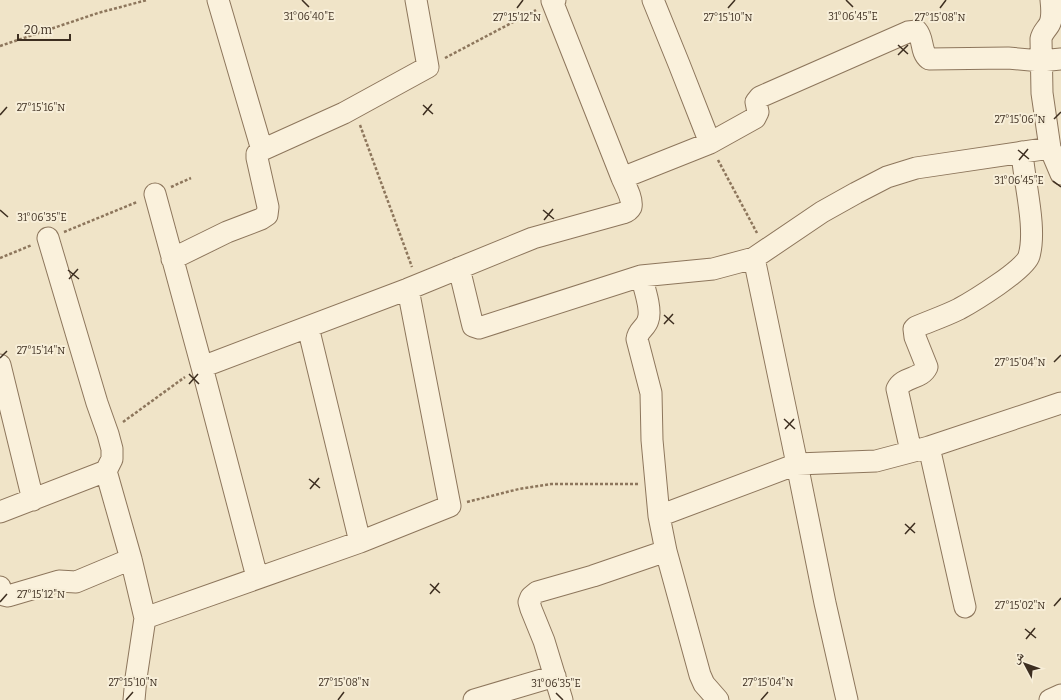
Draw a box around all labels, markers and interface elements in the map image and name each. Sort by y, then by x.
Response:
text: 31°06'40"E [284,11,334,23]
text: 31°06'45"E [828,11,878,23]
text: 27°15'12"N [493,12,541,24]
text: 27°15'10"N [703,12,753,24]
text: 27°15'08"N [915,12,965,24]
scale bar [18,16,70,42]
text: 20 m [24,23,53,37]
text: 27°15'16"N [17,102,65,114]
text: 27°15'06"N [995,114,1046,126]
text: 31°06'45"E [994,175,1044,187]
text: 31°06'35"E [17,212,67,224]
text: 27°15'14"N [17,345,65,357]
text: 27°15'04"N [995,357,1045,369]
text: 27°15'12"N [17,589,65,601]
text: 27°15'02"N [995,600,1045,612]
north arrow [1005,644,1045,684]
text: ش [1009,649,1028,667]
text: 27°15'10"N [108,677,158,689]
text: 27°15'08"N [319,677,369,689]
text: 27°15'04"N [743,677,793,689]
text: 31°06'35"E [531,678,581,690]

